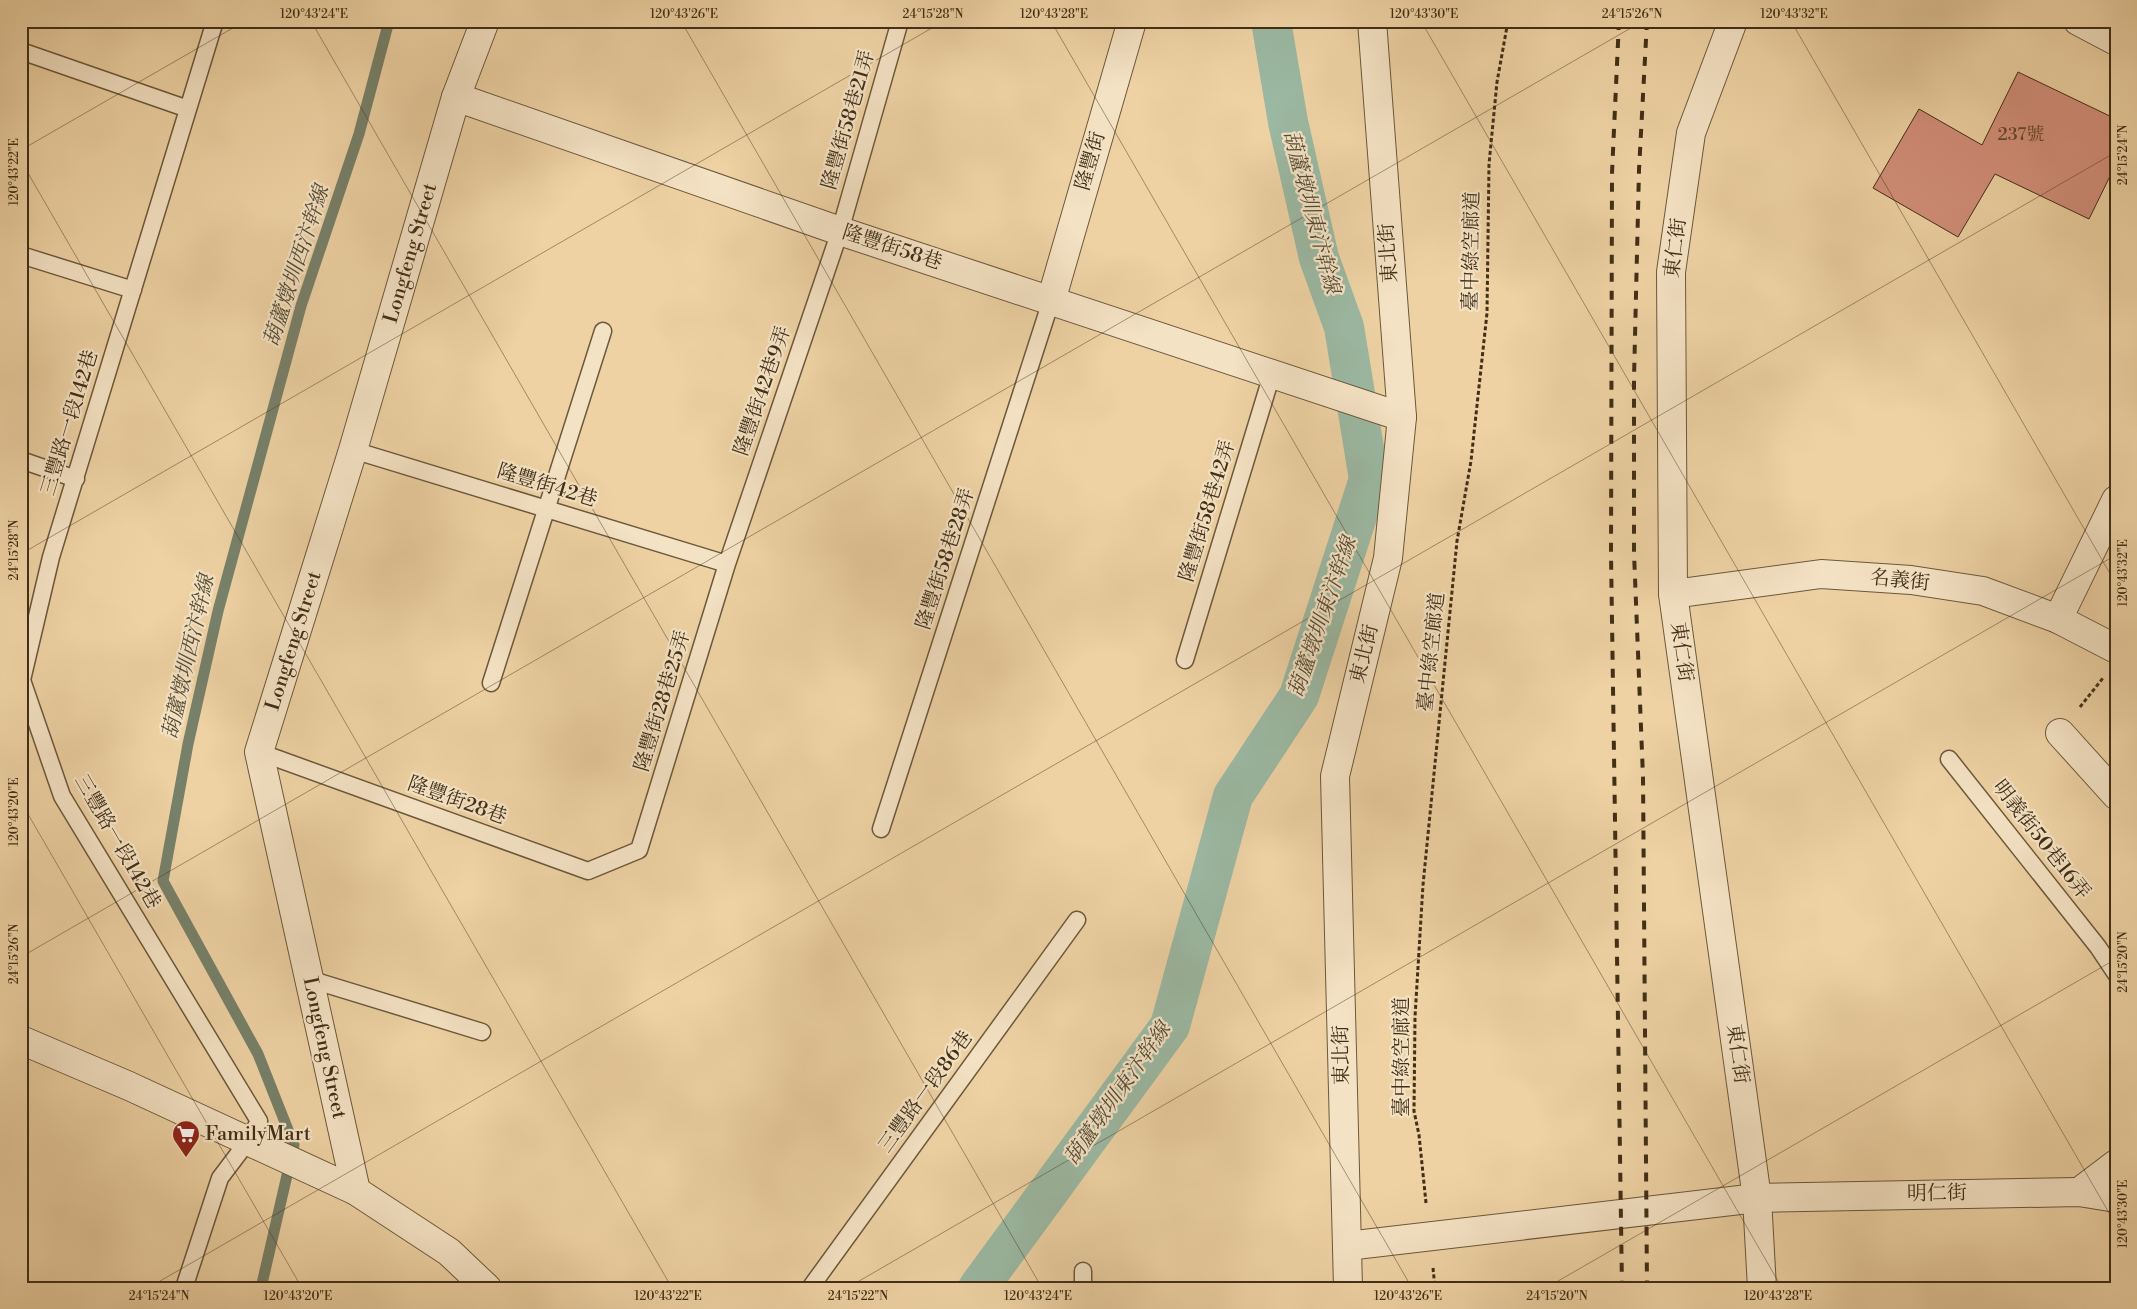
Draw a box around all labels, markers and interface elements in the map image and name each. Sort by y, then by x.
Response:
text: 120°43'24"E [280,7,348,22]
text: 120°43'26"E [650,7,718,22]
text: 24°15'28"N [903,7,963,22]
text: 120°43'28"E [1020,7,1088,22]
text: 120°43'30"E [1390,7,1458,22]
text: 24°15'26"N [1602,7,1662,22]
text: 120°43'32"E [1760,7,1828,22]
street label: 隆豐街58巷21弄 [817,48,881,192]
house number: 237號 [1998,123,2044,146]
text: 24°15'24"N [2116,125,2131,185]
water label: 葫蘆墩圳東汴幹線 [1277,127,1346,298]
street label: 隆豐街 [1071,129,1111,193]
text: 120°43'22"E [7,138,22,206]
water label: 葫蘆燉圳西汴幹線 [259,180,336,350]
street label: Longfeng Street [378,180,443,326]
street label: 臺中綠空廊道 [1458,191,1486,311]
street label: 東仁街 [1660,217,1692,279]
street label: 隆豐街58巷 [839,220,945,276]
street label: 東北街 [1374,222,1404,284]
street label: 隆豐街42巷9弄 [729,323,797,459]
street label: 三豐路一段142巷 [36,347,104,499]
street label: 隆豐街58巷42弄 [1175,437,1241,585]
street label: 隆豐街42巷 [494,459,600,513]
street label: 隆豐街58巷28弄 [911,485,981,633]
text: 24°15'28"N [7,520,22,580]
water label: 葫蘆墩圳東汴幹線 [1283,531,1363,701]
text: 120°43'32"E [2116,539,2131,607]
street label: 名義街 [1869,565,1931,597]
street label: Longfeng Street [260,568,327,714]
water label: 葫蘆燉圳西汴幹線 [157,570,221,742]
street label: 臺中綠空廊道 [1413,591,1451,713]
street label: 東仁街 [1664,621,1698,683]
street label: 東北街 [1346,622,1384,686]
street label: 隆豐街28巷25弄 [630,627,696,775]
street label: 三豐路一段142巷 [68,770,166,914]
street label: 隆豐街28巷 [404,772,510,830]
street label: 明義街50巷16弄 [1987,775,2095,905]
text: 120°43'20"E [7,778,22,846]
text: 24°15'26"N [7,924,22,984]
text: 24°15'20"N [2116,931,2131,993]
street label: Longfeng Street [297,975,351,1121]
street label: 臺中綠空廊道 [1390,997,1415,1117]
water label: 葫蘆墩圳東汴幹線 [1059,1016,1178,1170]
street label: 東仁街 [1720,1023,1754,1085]
street label: 東北街 [1329,1025,1355,1085]
street label: 三豐路一段86巷 [873,1026,979,1158]
supermarket icon: FamilyMart [171,1119,201,1158]
place label: FamilyMart [205,1122,311,1147]
text: 120°43'30"E [2116,1180,2131,1248]
street label: 明仁街 [1907,1181,1967,1207]
text: 24°15'24"N [129,1289,189,1304]
text: 120°43'20"E [264,1289,332,1304]
text: 120°43'22"E [634,1289,702,1304]
text: 24°15'22"N [828,1289,888,1304]
text: 120°43'24"E [1004,1289,1072,1304]
text: 120°43'26"E [1374,1289,1442,1304]
text: 24°15'20"N [1526,1289,1588,1304]
text: 120°43'28"E [1744,1289,1812,1304]

